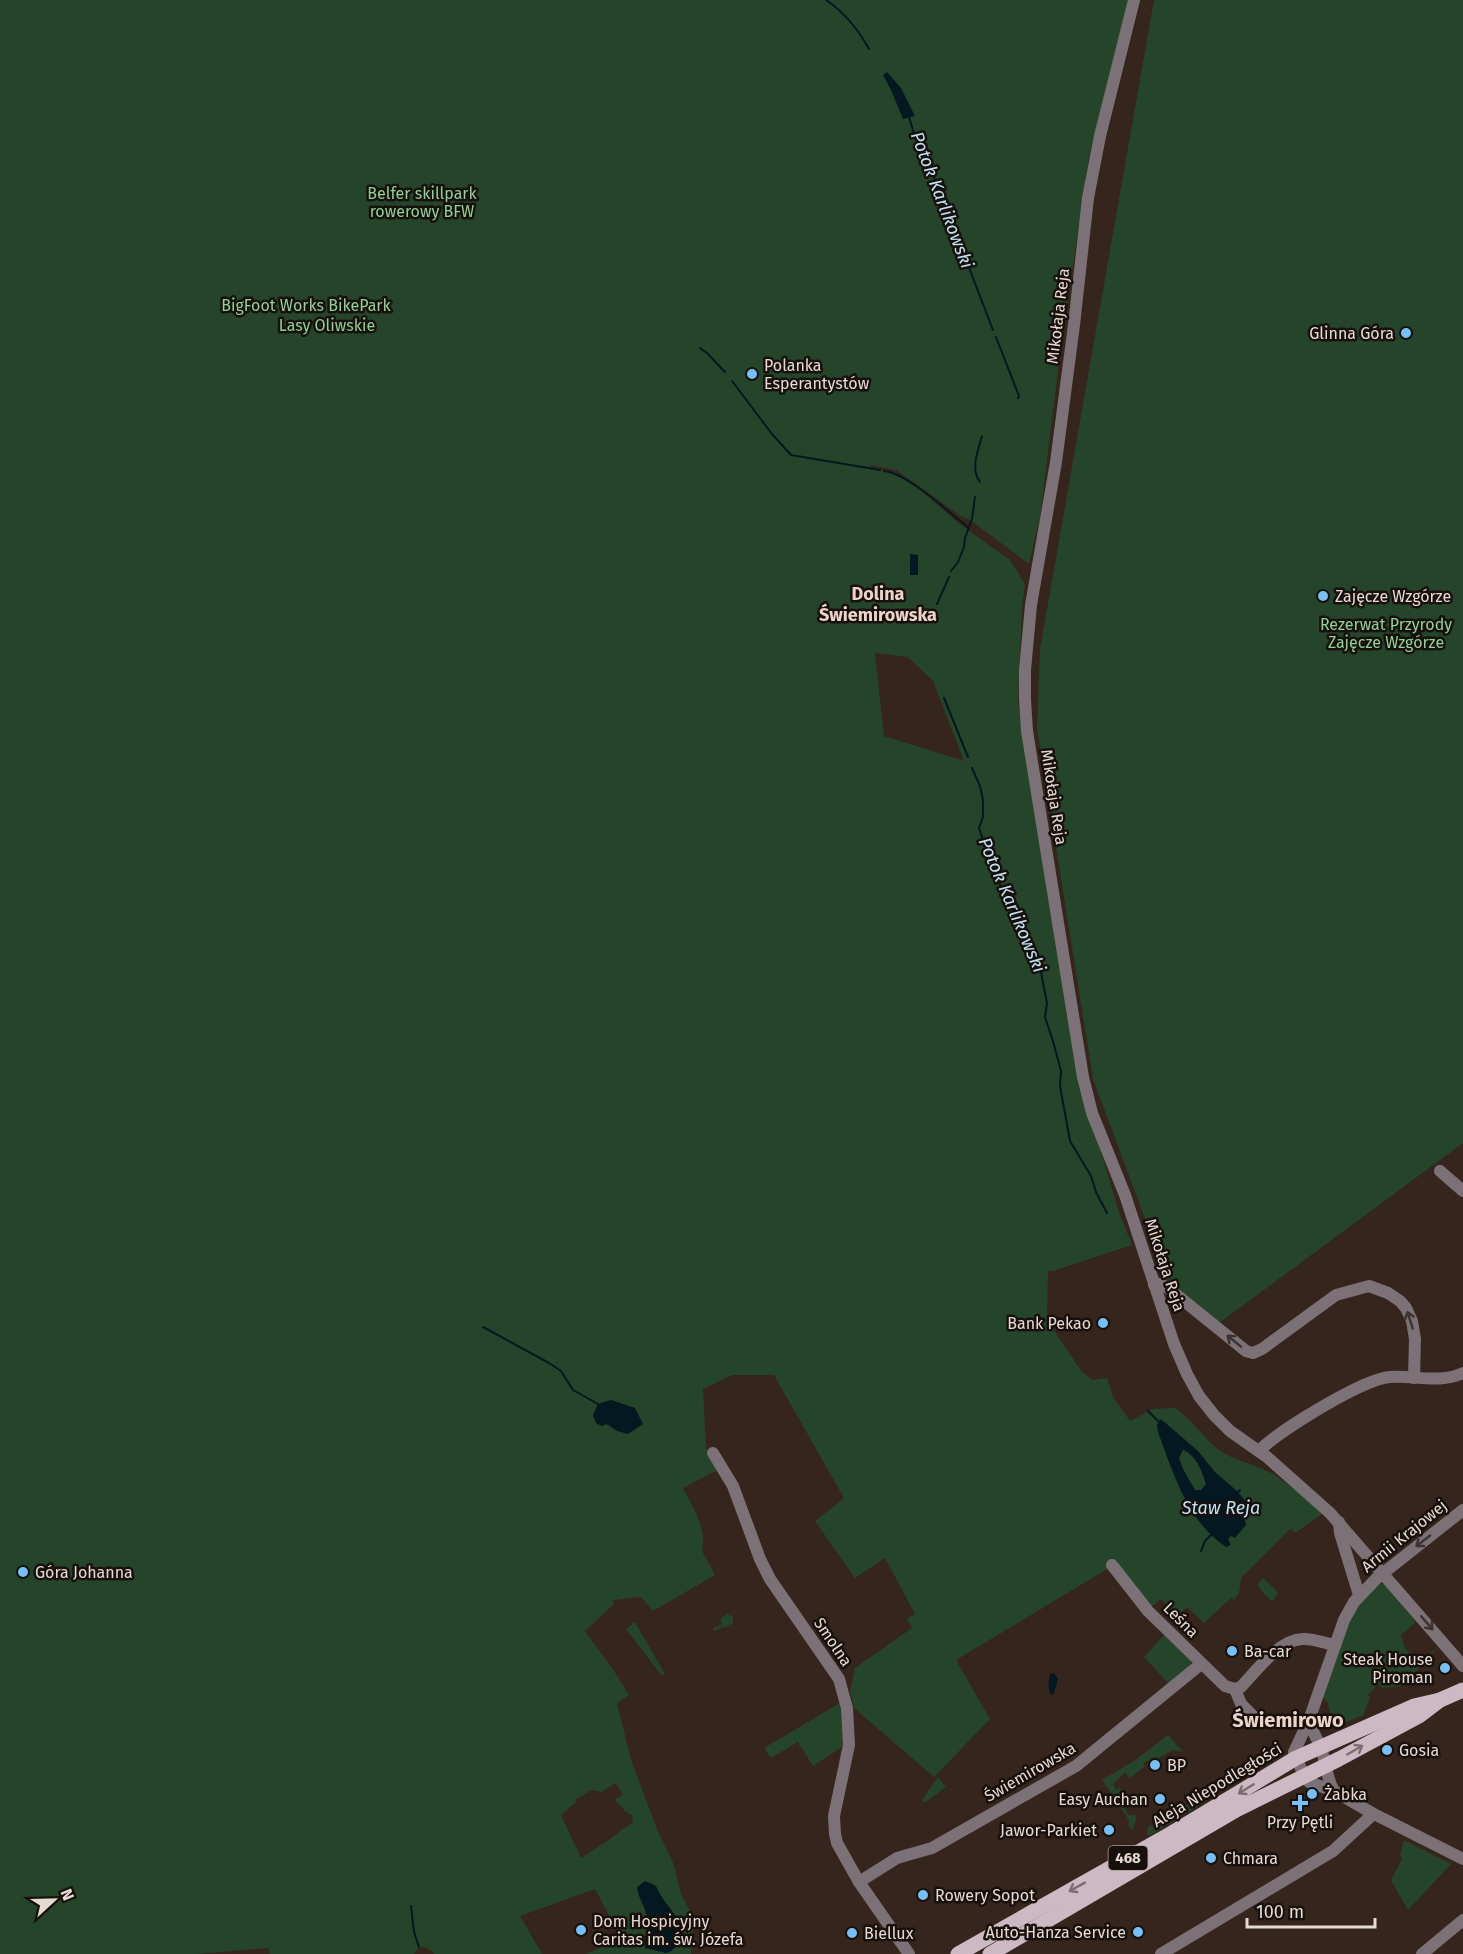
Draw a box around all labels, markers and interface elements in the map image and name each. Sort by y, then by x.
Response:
water label: Potok Karlikowski [906,128,978,272]
park label: Belfer skillpark rowerowy BFW [367,184,478,221]
street label: Mikołaja Reja [1043,267,1073,365]
park label: BigFoot Works BikePark [221,296,392,315]
park label: Lasy Oliwskie [279,316,375,335]
place label: Glinna Góra [1309,324,1394,343]
marker: Glinna Góra [1399,326,1413,340]
place label: Polanka Esperantystów [764,356,870,393]
marker: Polanka Esperantystów [745,367,759,381]
district label: Dolina Świemirowska [819,583,937,626]
place label: Zajęcze Wzgórze [1335,587,1451,606]
marker: Zajęcze Wzgórze [1316,589,1330,603]
park label: Rezerwat Przyrody Zajęcze Wzgórze [1320,615,1452,652]
street label: Mikołaja Reja [1037,748,1071,846]
water label: Potok Karlikowski [974,834,1050,976]
street label: Mikołaja Reja [1141,1216,1189,1314]
one-way arrow [1404,1311,1415,1330]
place label: Bank Pekao [1007,1314,1091,1333]
marker: Bank Pekao [1096,1316,1110,1330]
one-way arrow [1227,1334,1242,1348]
street label: Armii Krajowej [1357,1496,1451,1576]
water label: Staw Reja [1181,1497,1260,1519]
one-way arrow [1415,1535,1431,1548]
place label: Góra Johanna [35,1563,133,1582]
marker: Góra Johanna [16,1565,30,1579]
street label: Leśna [1159,1598,1203,1642]
street label: Smolna [810,1614,856,1670]
one-way arrow [1420,1615,1434,1630]
place label: Ba-car [1244,1642,1292,1661]
marker: Ba-car [1225,1644,1239,1658]
place label: Steak House Piroman [1343,1650,1433,1687]
marker: Steak House Piroman [1438,1661,1452,1675]
district label: Świemirowo [1232,1708,1344,1732]
street label: Świemirowska [980,1737,1079,1806]
street label: Aleja Niepodległości [1149,1739,1285,1831]
place label: Gosia [1399,1741,1439,1760]
marker: Gosia [1380,1743,1394,1757]
one-way arrow [1346,1744,1364,1755]
place label: BP [1167,1756,1186,1775]
marker: BP [1148,1758,1162,1772]
one-way arrow [1238,1783,1255,1795]
place label: Żabka [1324,1784,1367,1804]
marker: Żabka [1305,1787,1319,1801]
place label: Easy Auchan [1058,1790,1148,1809]
marker: Easy Auchan [1153,1792,1167,1806]
marker: Przy Pętli [1293,1796,1307,1810]
place label: Przy Pętli [1267,1813,1333,1832]
place label: Jawor-Parkiet [1000,1821,1097,1840]
marker: Jawor-Parkiet [1102,1823,1116,1837]
road number: 468 [1108,1846,1148,1870]
place label: Chmara [1223,1849,1278,1868]
marker: Chmara [1204,1851,1218,1865]
north arrow [24,1870,84,1930]
one-way arrow [1069,1882,1087,1893]
text: N [57,1886,78,1903]
place label: Rowery Sopot [935,1886,1035,1905]
marker: Rowery Sopot [916,1888,930,1902]
scale bar [1247,1891,1374,1929]
text: 100 m [1256,1901,1304,1923]
place label: Dom Hospicyjny Caritas im. św. Józefa [593,1912,743,1949]
marker: Dom Hospicyjny Caritas im. św. Józefa [574,1923,588,1937]
place label: Auto-Hanza Service [985,1923,1126,1942]
place label: Biellux [864,1924,914,1943]
marker: Auto-Hanza Service [1131,1925,1145,1939]
marker: Biellux [845,1926,859,1940]

